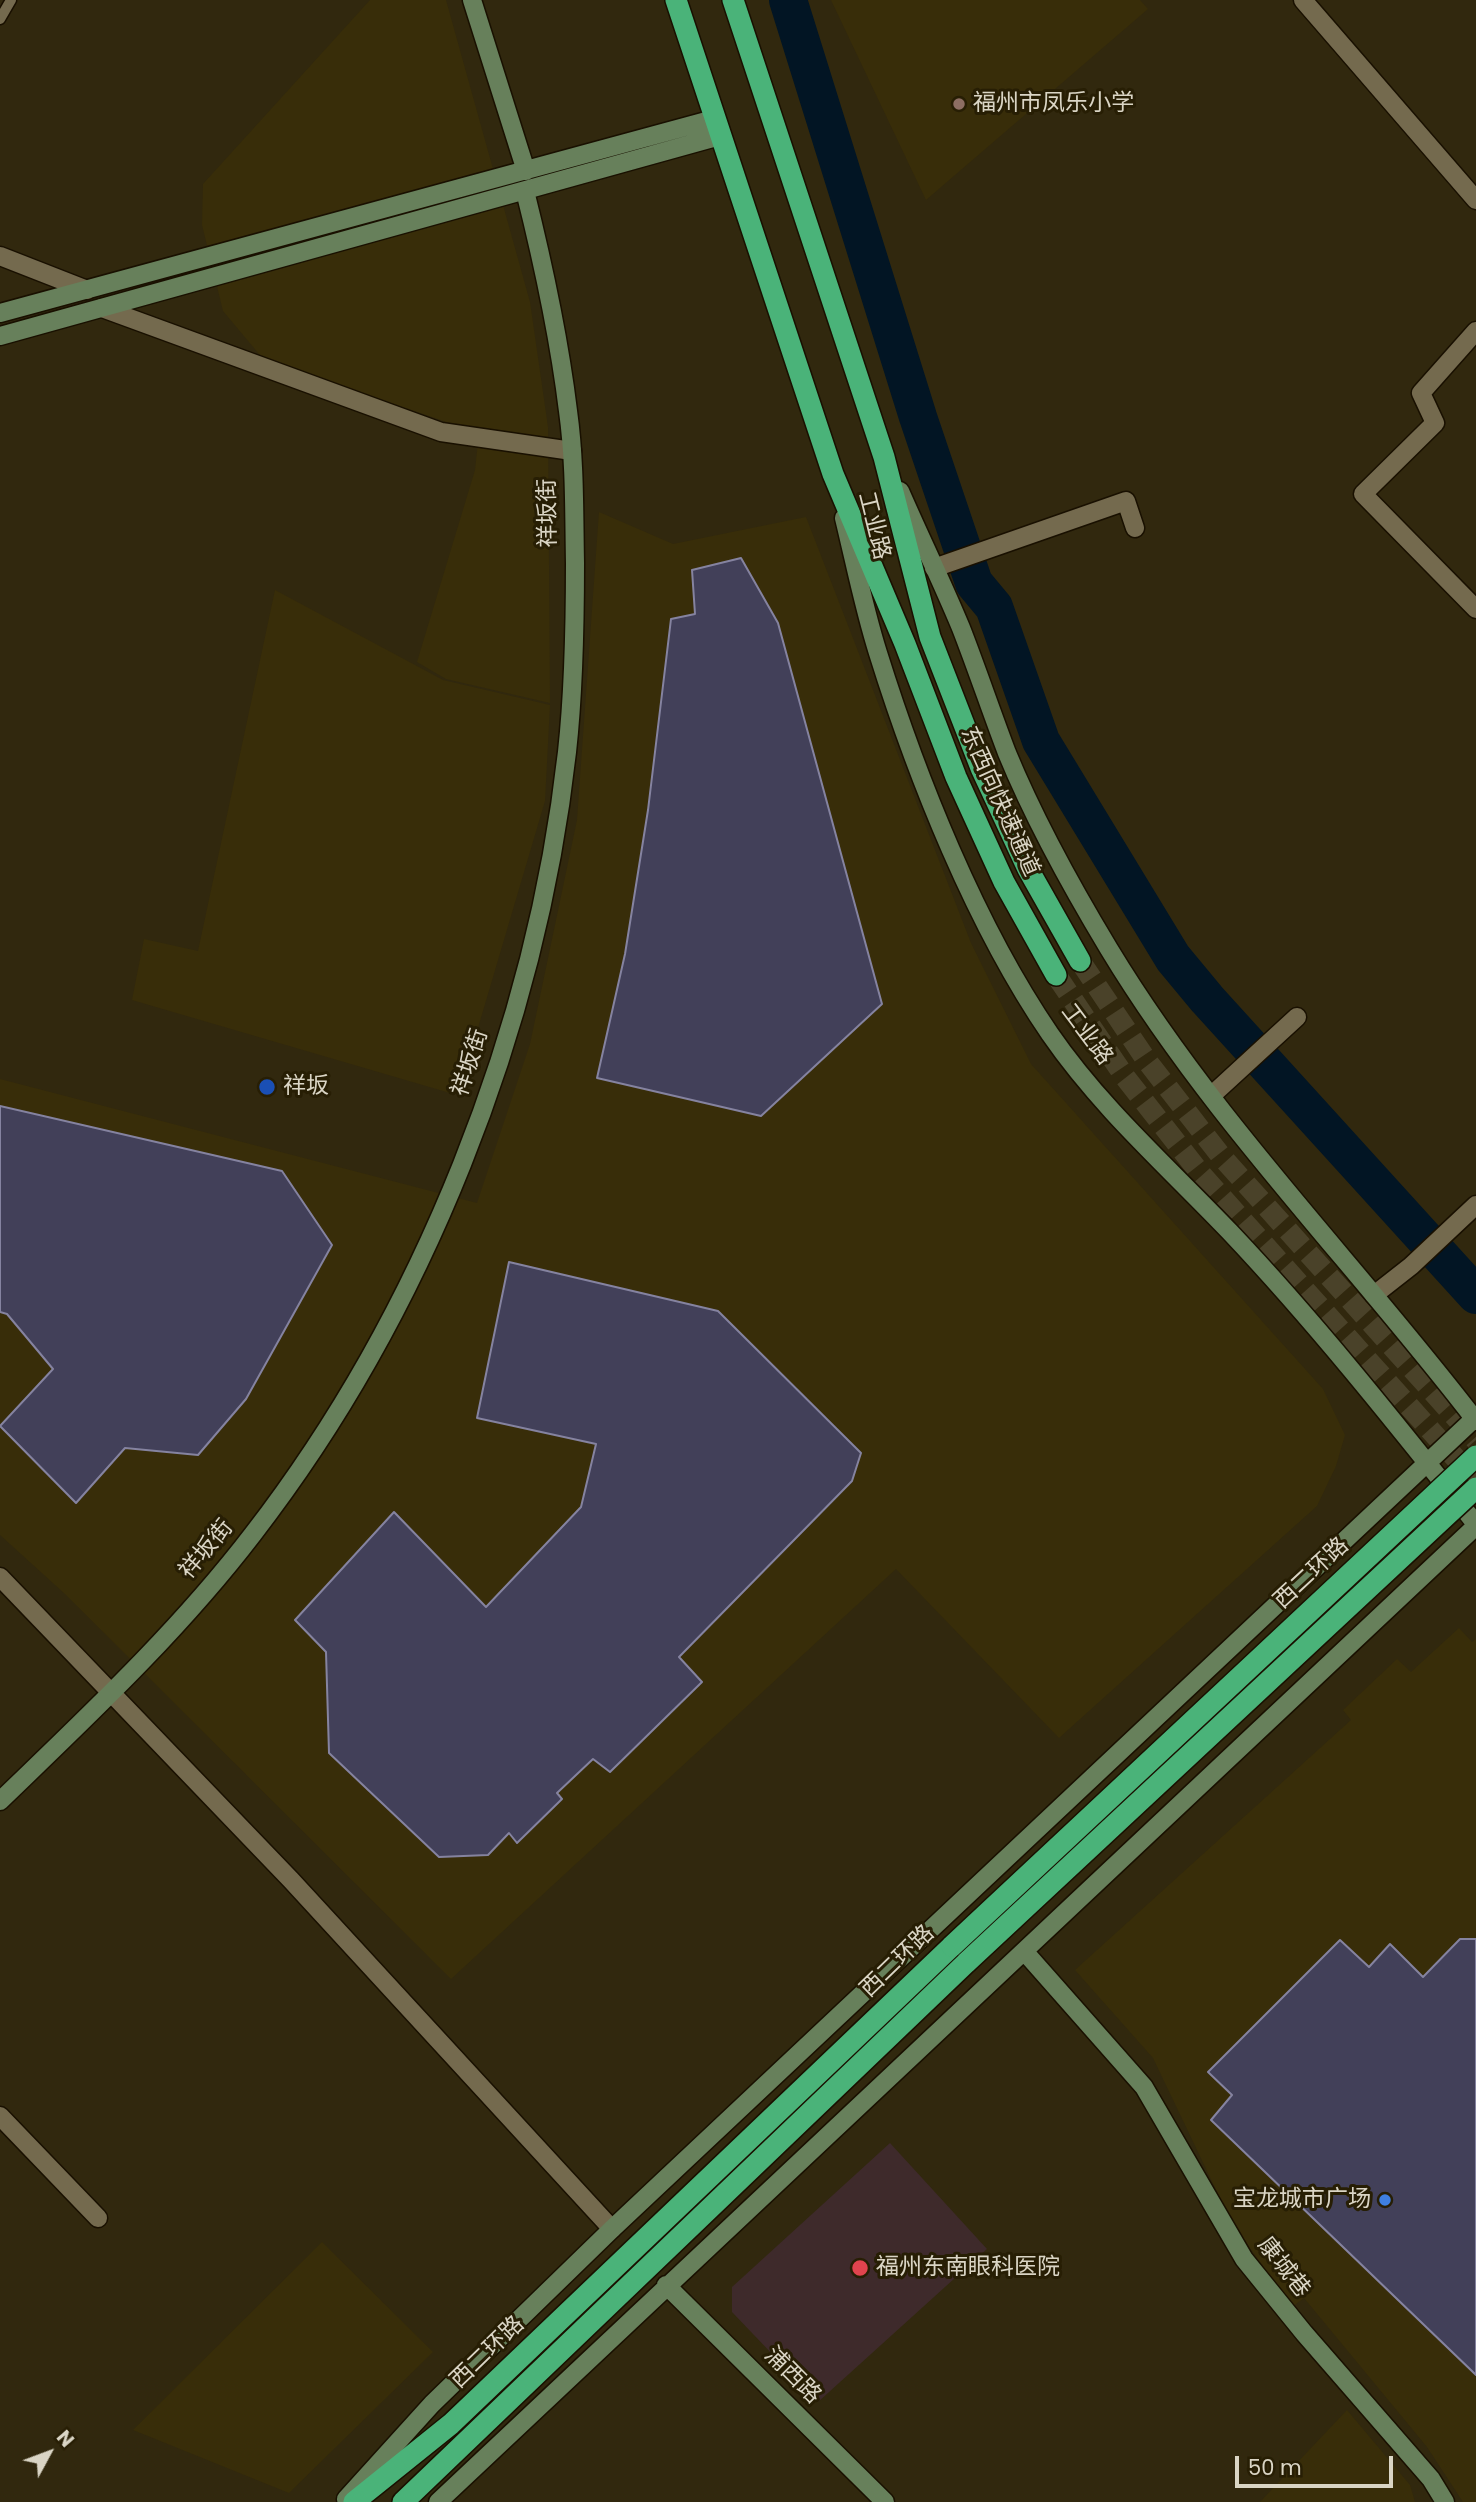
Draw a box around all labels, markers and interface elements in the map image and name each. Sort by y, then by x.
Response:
place label: 福州市凤乐小学 [973,90,1134,118]
marker: 福州市凤乐小学 [951,96,967,112]
street label: 祥坂街 [535,478,563,548]
street label: 工业路 [851,489,895,563]
street label: 东西向快速通道 [954,723,1044,881]
street label: 工业路 [1054,999,1118,1071]
street label: 祥坂街 [447,1026,495,1100]
place label: 祥坂 [283,1073,329,1101]
marker: 祥坂 [257,1077,277,1097]
street label: 祥坂街 [174,1515,240,1585]
street label: 西二环路 [1269,1533,1355,1615]
street label: 西二环路 [855,1920,941,2004]
place label: 宝龙城市广场 [1233,2186,1371,2214]
marker: 宝龙城市广场 [1377,2192,1393,2208]
street label: 康城巷 [1251,2232,1315,2304]
place label: 福州东南眼科医院 [876,2254,1060,2282]
marker: 福州东南眼科医院 [850,2258,870,2278]
street label: 西二环路 [445,2311,531,2395]
street label: 浦西路 [758,2342,826,2410]
north arrow [14,2418,84,2488]
text: N [50,2425,80,2453]
scale bar [1238,2442,1396,2486]
text: 50 m [1248,2453,1302,2482]

